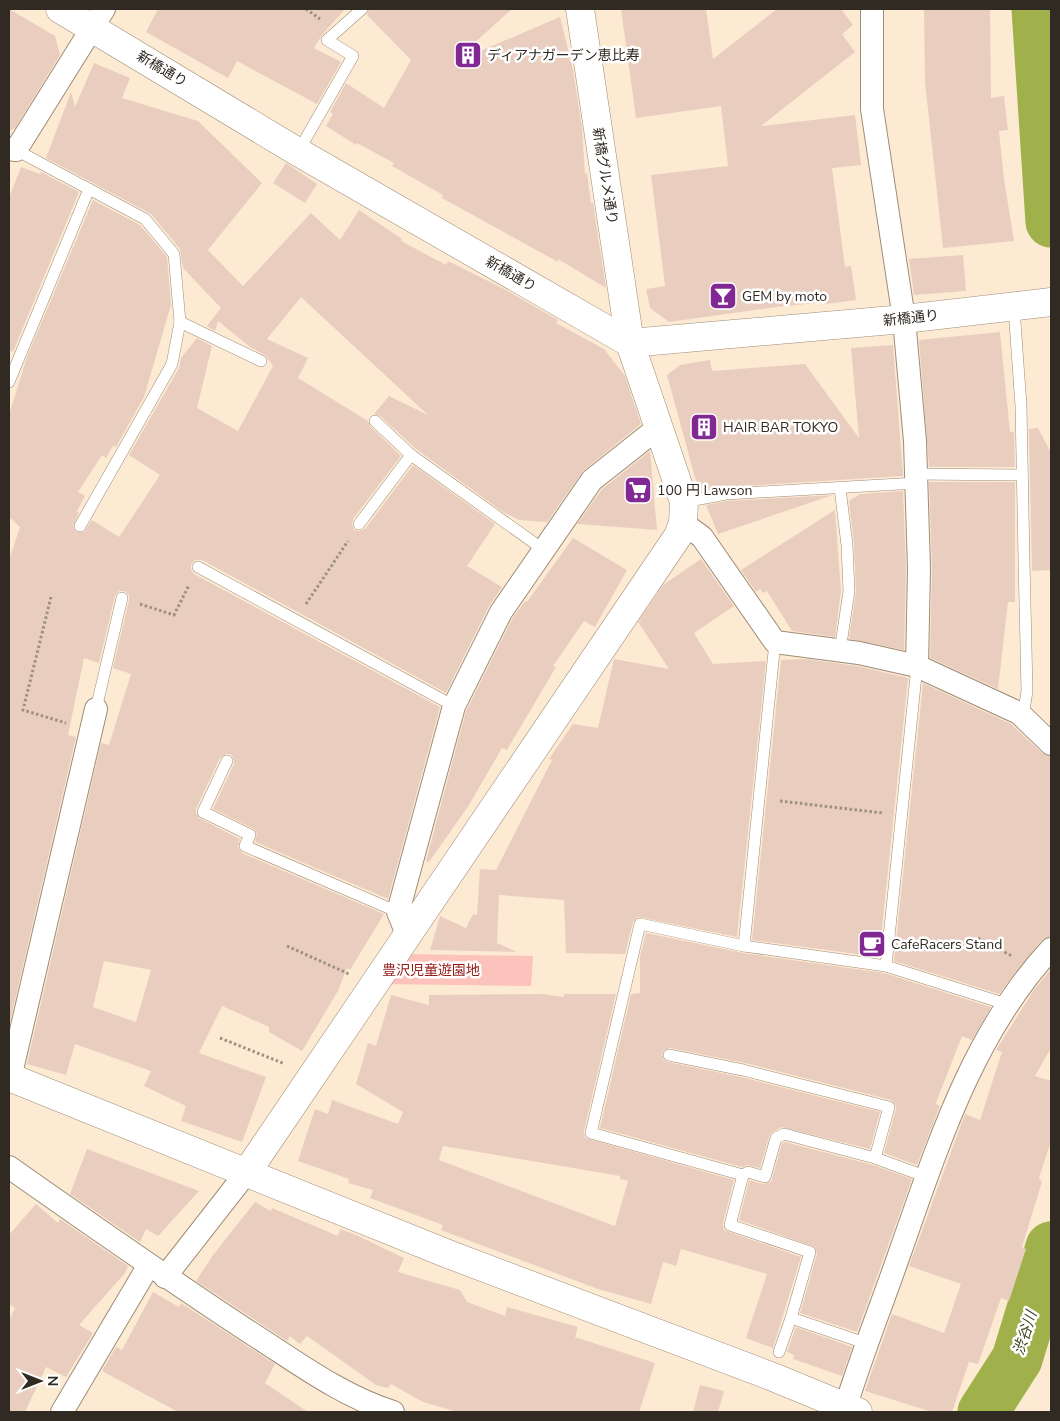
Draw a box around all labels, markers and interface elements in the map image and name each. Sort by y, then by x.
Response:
building icon: ディアナガーデン恵比寿 [453,40,483,70]
street label: 新橋通り [133,46,191,92]
place label: ディアナガーデン恵比寿 [487,46,640,65]
street label: 新橋グルメ通り [588,126,622,226]
street label: 新橋通り [482,252,540,296]
bar icon: GEM by moto [708,281,738,311]
place label: GEM by moto [742,287,827,306]
street label: 新橋通り [882,306,940,330]
building icon: HAIR BAR TOKYO [689,412,719,442]
place label: HAIR BAR TOKYO [723,418,838,437]
supermarket icon: 100 円 Lawson [623,475,653,505]
place label: 100 円 Lawson [657,481,752,500]
cafe icon: CafeRacers Stand [857,929,887,959]
place label: CafeRacers Stand [891,935,1002,954]
park label: 豊沢児童遊園地 [382,961,480,980]
water label: 渋谷川 [1009,1307,1042,1357]
north arrow [15,1356,65,1406]
text: N [43,1376,62,1386]

